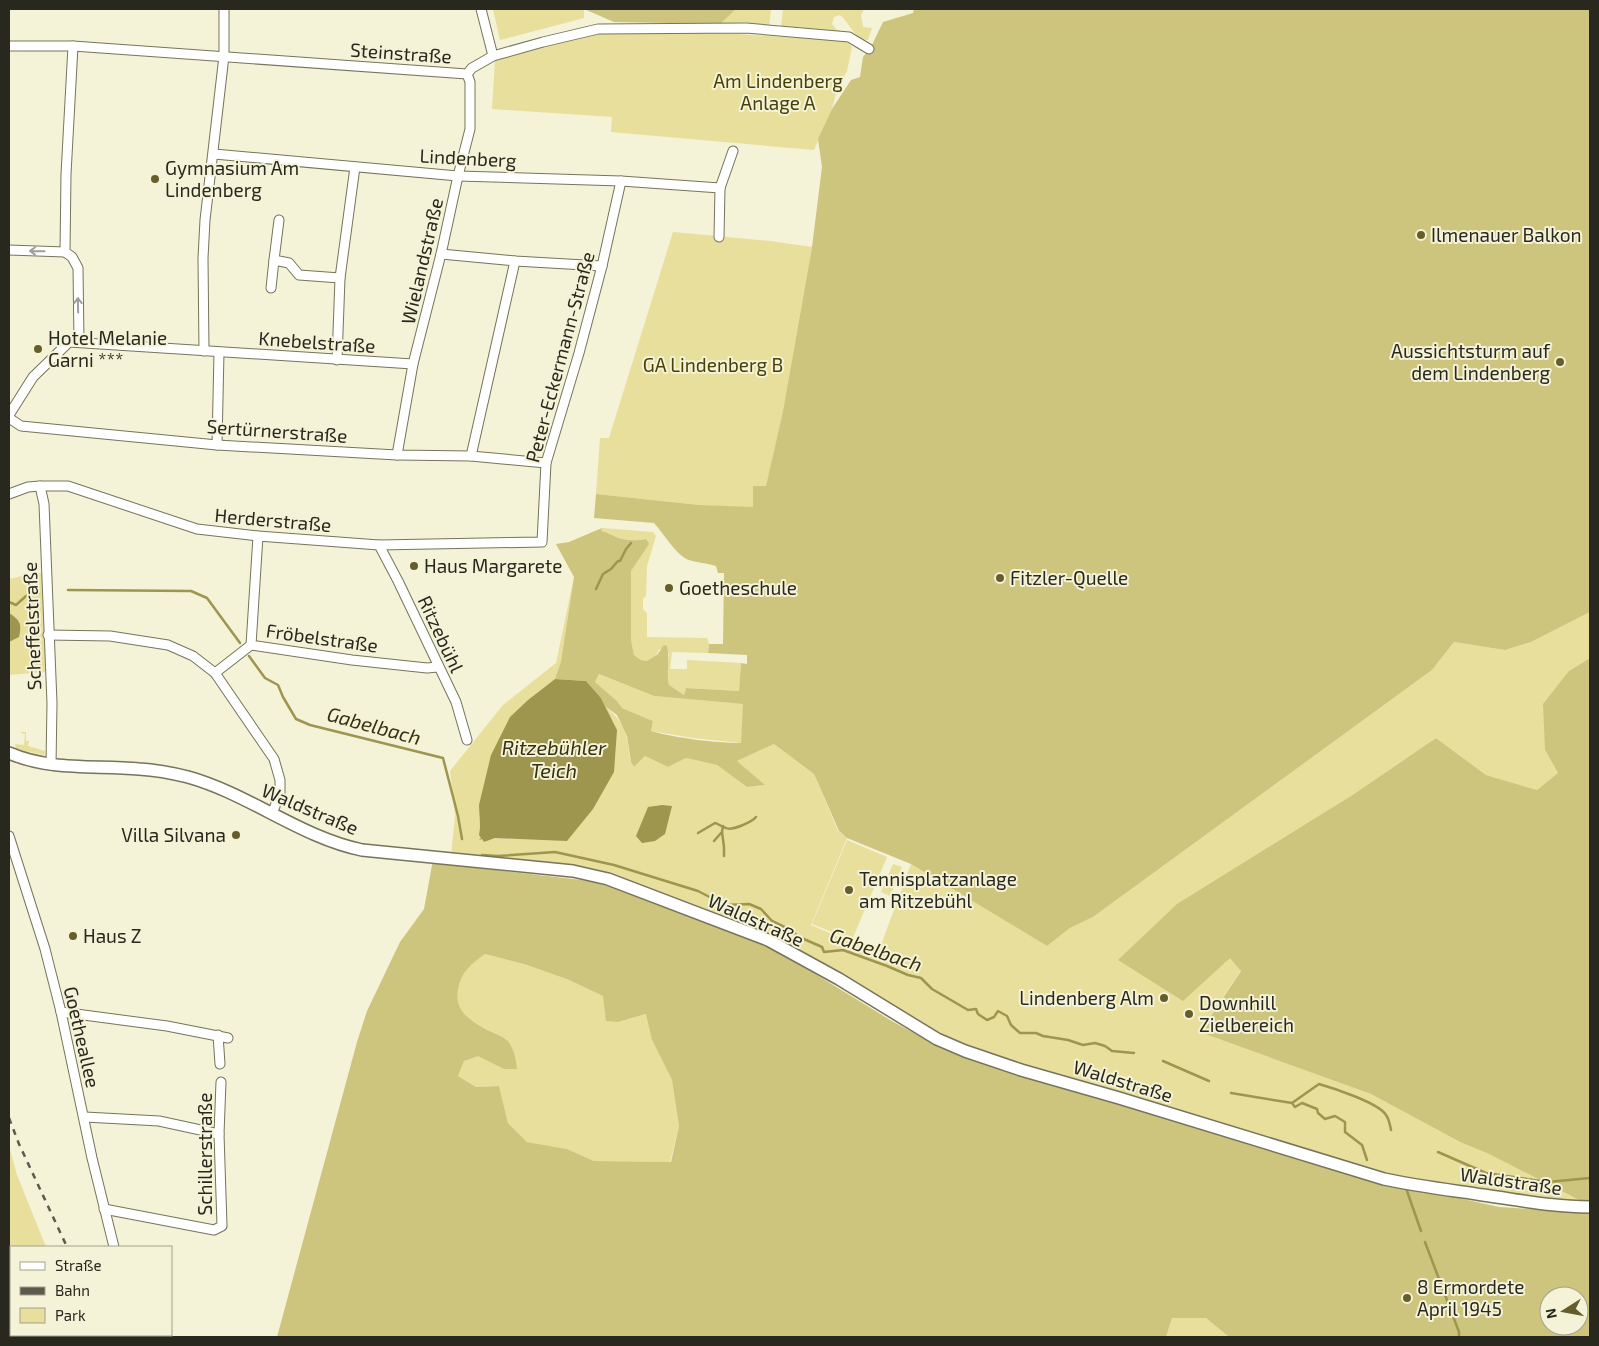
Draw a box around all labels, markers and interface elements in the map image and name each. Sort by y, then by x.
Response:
street label: Steinstraße [349,37,453,68]
park label: Am Lindenberg Anlage A [713,69,843,114]
street label: Lindenberg [419,143,517,172]
place label: Gymnasium Am Lindenberg [165,156,299,201]
marker: Gymnasium Am Lindenberg [149,173,161,185]
street label: Wielandstraße [396,195,447,326]
place label: Ilmenauer Balkon [1431,223,1582,246]
marker: Ilmenauer Balkon [1415,229,1427,241]
one-way arrow [29,246,46,256]
street label: Peter-Eckermann-Straße [520,249,599,465]
one-way arrow [73,297,83,313]
place label: Hotel Melanie Garni *** [48,326,167,371]
street label: Knebelstraße [258,326,376,357]
place label: Aussichtsturm auf dem Lindenberg [1391,339,1551,384]
marker: Hotel Melanie Garni *** [32,343,44,355]
park label: GA Lindenberg B [643,353,783,376]
marker: Aussichtsturm auf dem Lindenberg [1554,356,1566,368]
street label: Sertürnerstraße [206,414,348,447]
street label: Herderstraße [214,503,332,536]
place label: Haus Margarete [424,554,562,577]
marker: Haus Margarete [408,560,420,572]
street label: Scheffelstraße [18,561,45,691]
place label: Fitzler-Quelle [1010,566,1128,589]
marker: Fitzler-Quelle [994,572,1006,584]
place label: Goetheschule [679,576,797,599]
marker: Goetheschule [663,582,675,594]
street label: Ritzebühl [414,592,469,676]
street label: Fröbelstraße [265,618,379,657]
water label: Gabelbach [325,701,424,749]
water label: Ritzebühler Teich [502,735,607,782]
street label: Waldstraße [258,778,362,839]
place label: Villa Silvana [121,823,226,846]
marker: Villa Silvana [230,829,242,841]
place label: Tennisplatzanlage am Ritzebühl [859,867,1017,912]
marker: Tennisplatzanlage am Ritzebühl [843,884,855,896]
street label: Waldstraße [705,888,808,951]
water label: Gabelbach [827,922,926,976]
place label: Haus Z [83,924,142,947]
marker: Haus Z [67,930,79,942]
street label: Goetheallee [60,984,105,1090]
place label: Lindenberg Alm [1019,986,1154,1009]
place label: Downhill Zielbereich [1199,991,1294,1036]
marker: Lindenberg Alm [1158,992,1170,1004]
marker: Downhill Zielbereich [1183,1008,1195,1020]
street label: Waldstraße [1071,1055,1176,1107]
street label: Schillerstraße [193,1093,216,1215]
street label: Waldstraße [1459,1162,1564,1199]
legend [10,1246,172,1336]
text: Straße [55,1256,101,1274]
place label: 8 Ermordete April 1945 [1417,1275,1524,1320]
text: Bahn [55,1281,90,1299]
north arrow [1539,1286,1589,1336]
marker: 8 Ermordete April 1945 [1401,1292,1413,1304]
text: Park [55,1306,86,1324]
text: N [1541,1307,1560,1320]

